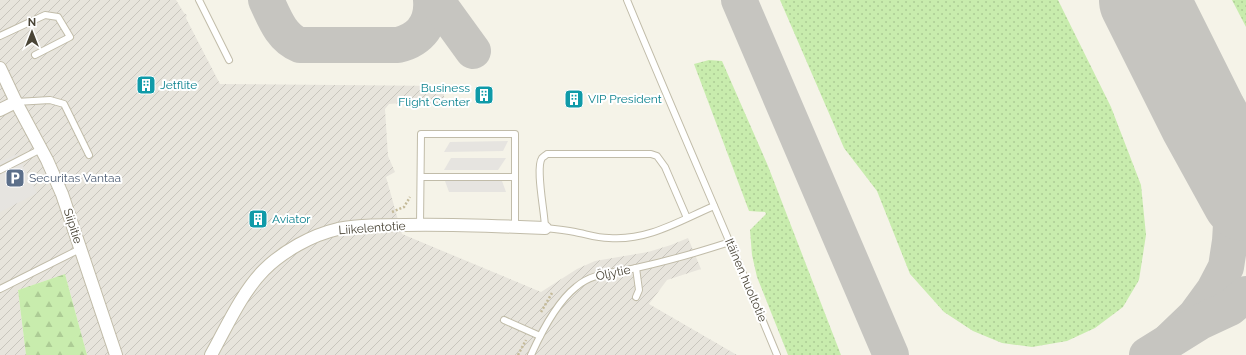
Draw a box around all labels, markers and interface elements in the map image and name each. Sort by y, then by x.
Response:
north arrow [12,12,52,52]
text: N [28,16,36,29]
building icon: Jetflite [135,74,157,96]
place label: Jetflite [160,78,197,92]
place label: Business Flight Center [398,81,471,109]
building icon: Business Flight Center [473,84,495,106]
building icon: VIP President [563,88,585,110]
place label: VIP President [588,92,662,106]
parking icon: Securitas Vantaa [4,167,26,189]
place label: Securitas Vantaa [29,171,121,185]
street label: Siipitie [61,207,85,245]
building icon: Aviator [247,208,269,230]
place label: Aviator [272,212,311,226]
street label: Liikelentotie [338,219,406,237]
street label: Itäinen huoltotie [722,236,770,324]
street label: Öljytie [594,262,632,284]

